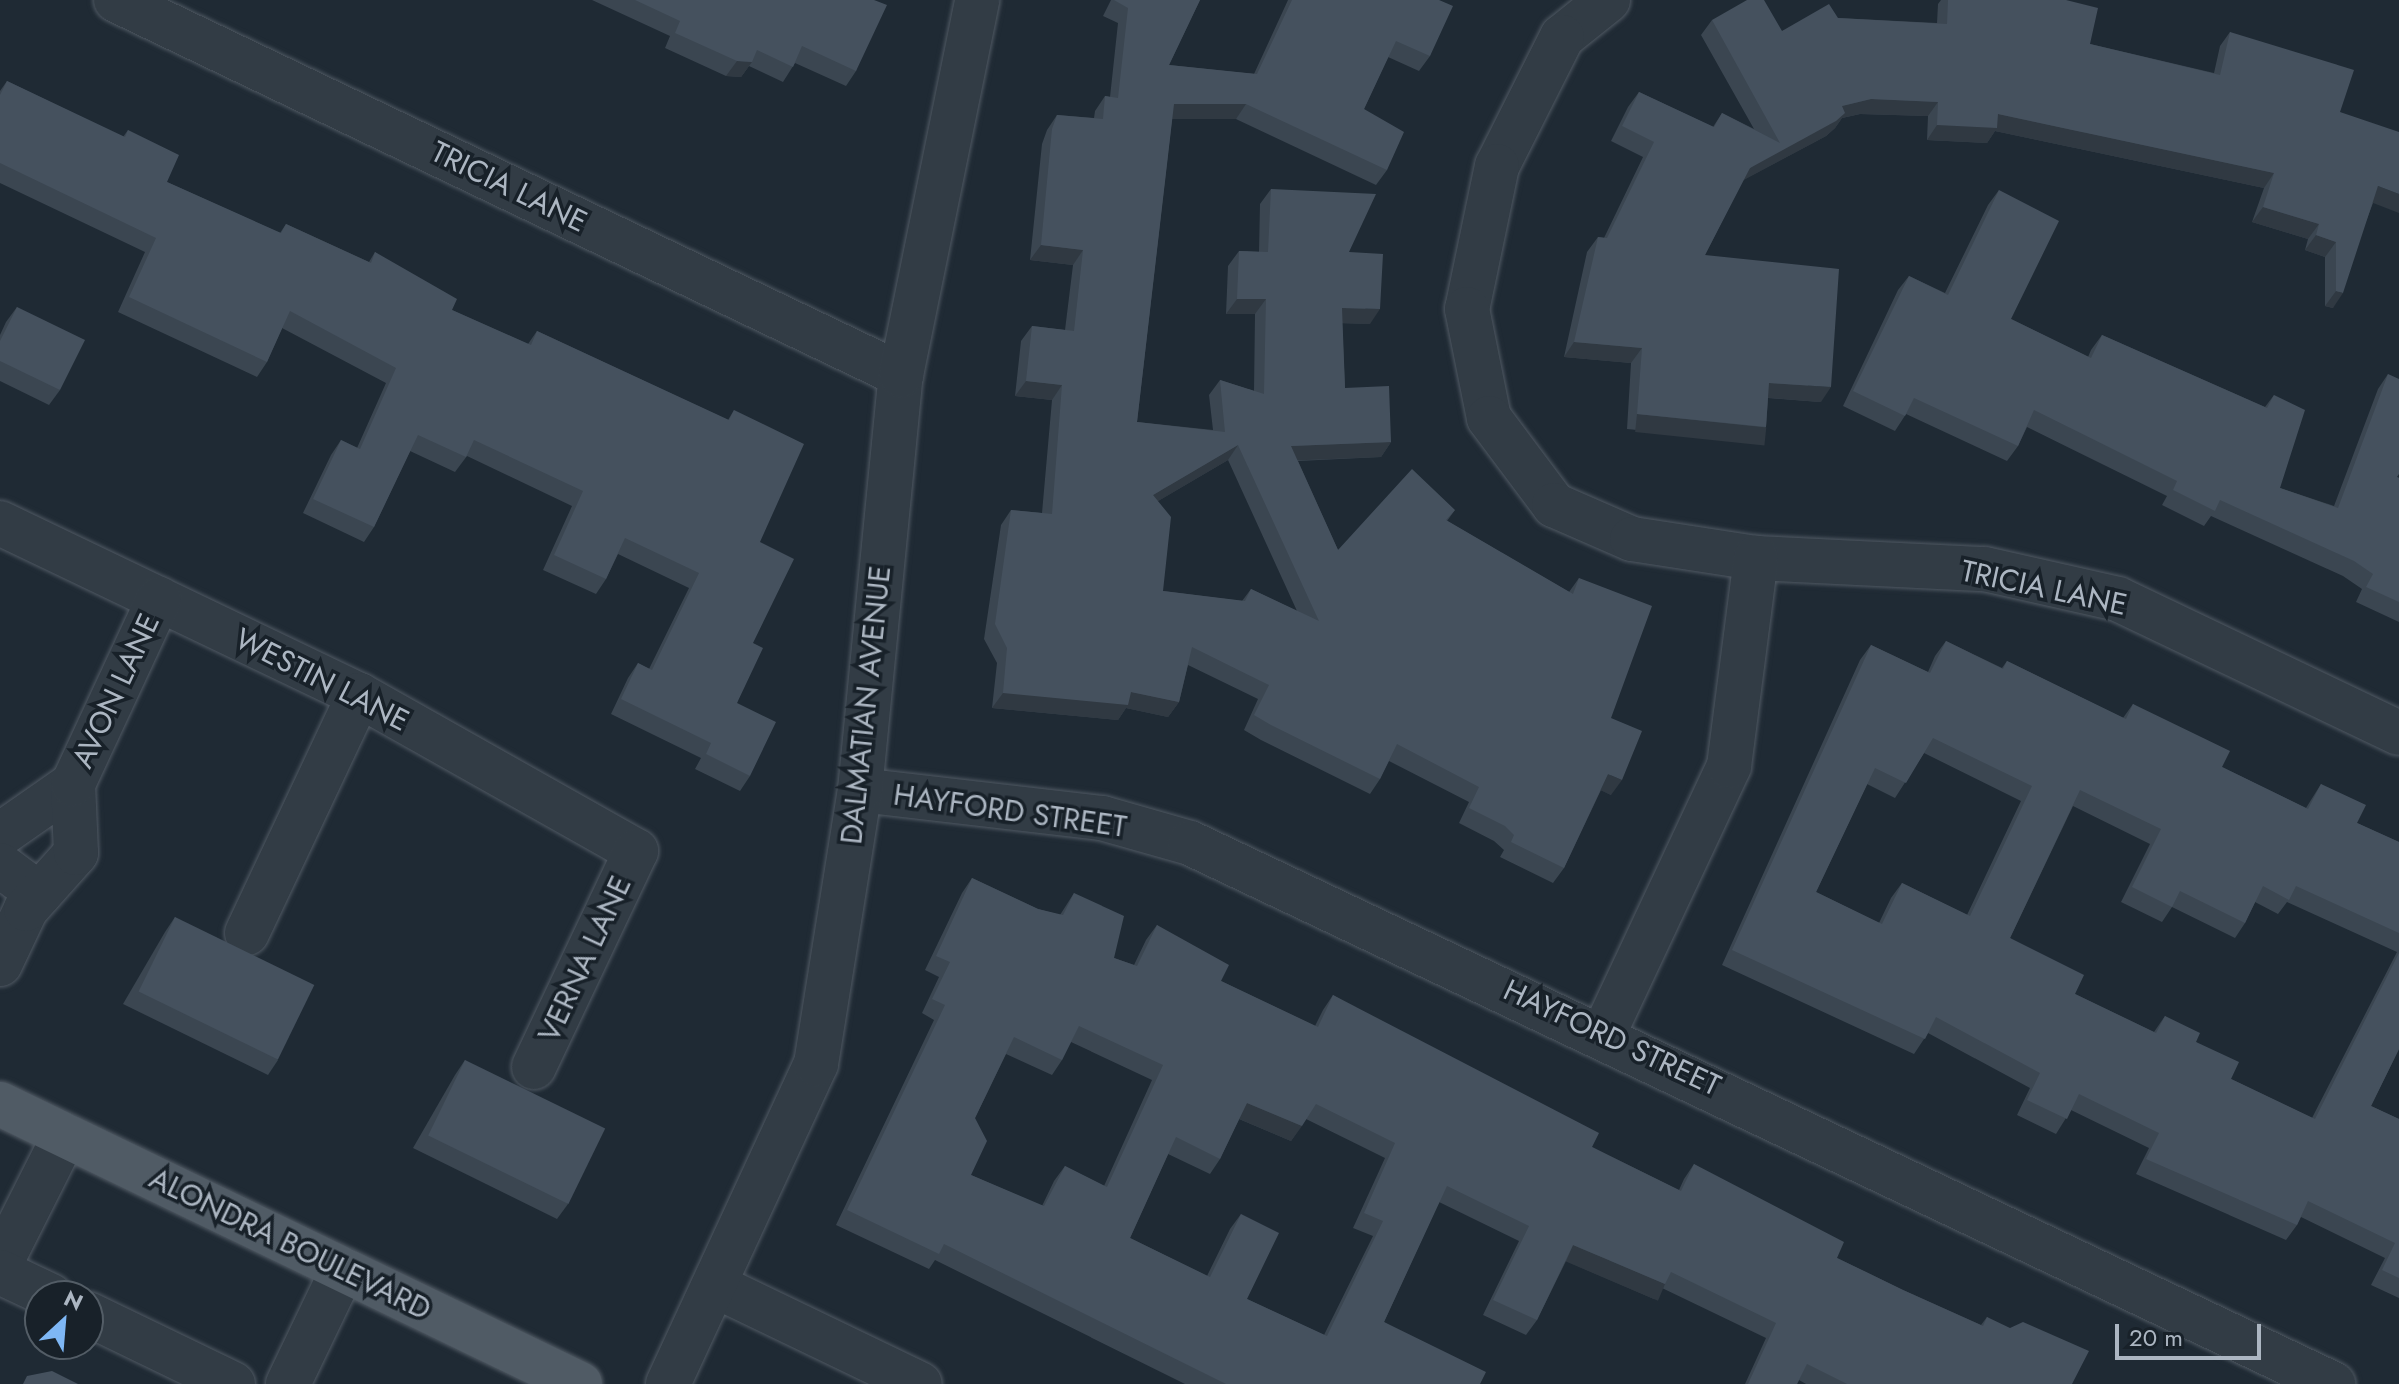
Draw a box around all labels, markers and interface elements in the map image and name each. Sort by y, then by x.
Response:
street label: TRICIA LANE [425,134,593,240]
street label: TRICIA LANE [1958,553,2130,623]
street label: DALMATIAN AVENUE [833,564,899,846]
street label: AVON LANE [65,608,167,774]
street label: WESTIN LANE [229,621,415,739]
street label: HAYFORD STREET [891,777,1129,845]
street label: VERNA LANE [531,870,639,1048]
street label: HAYFORD STREET [1498,972,1726,1104]
street label: ALONDRA BOULEVARD [144,1160,436,1328]
north arrow [24,1280,104,1360]
text: N [59,1282,89,1318]
scale bar [2119,1308,2265,1358]
text: 20 m [2129,1320,2183,1355]

